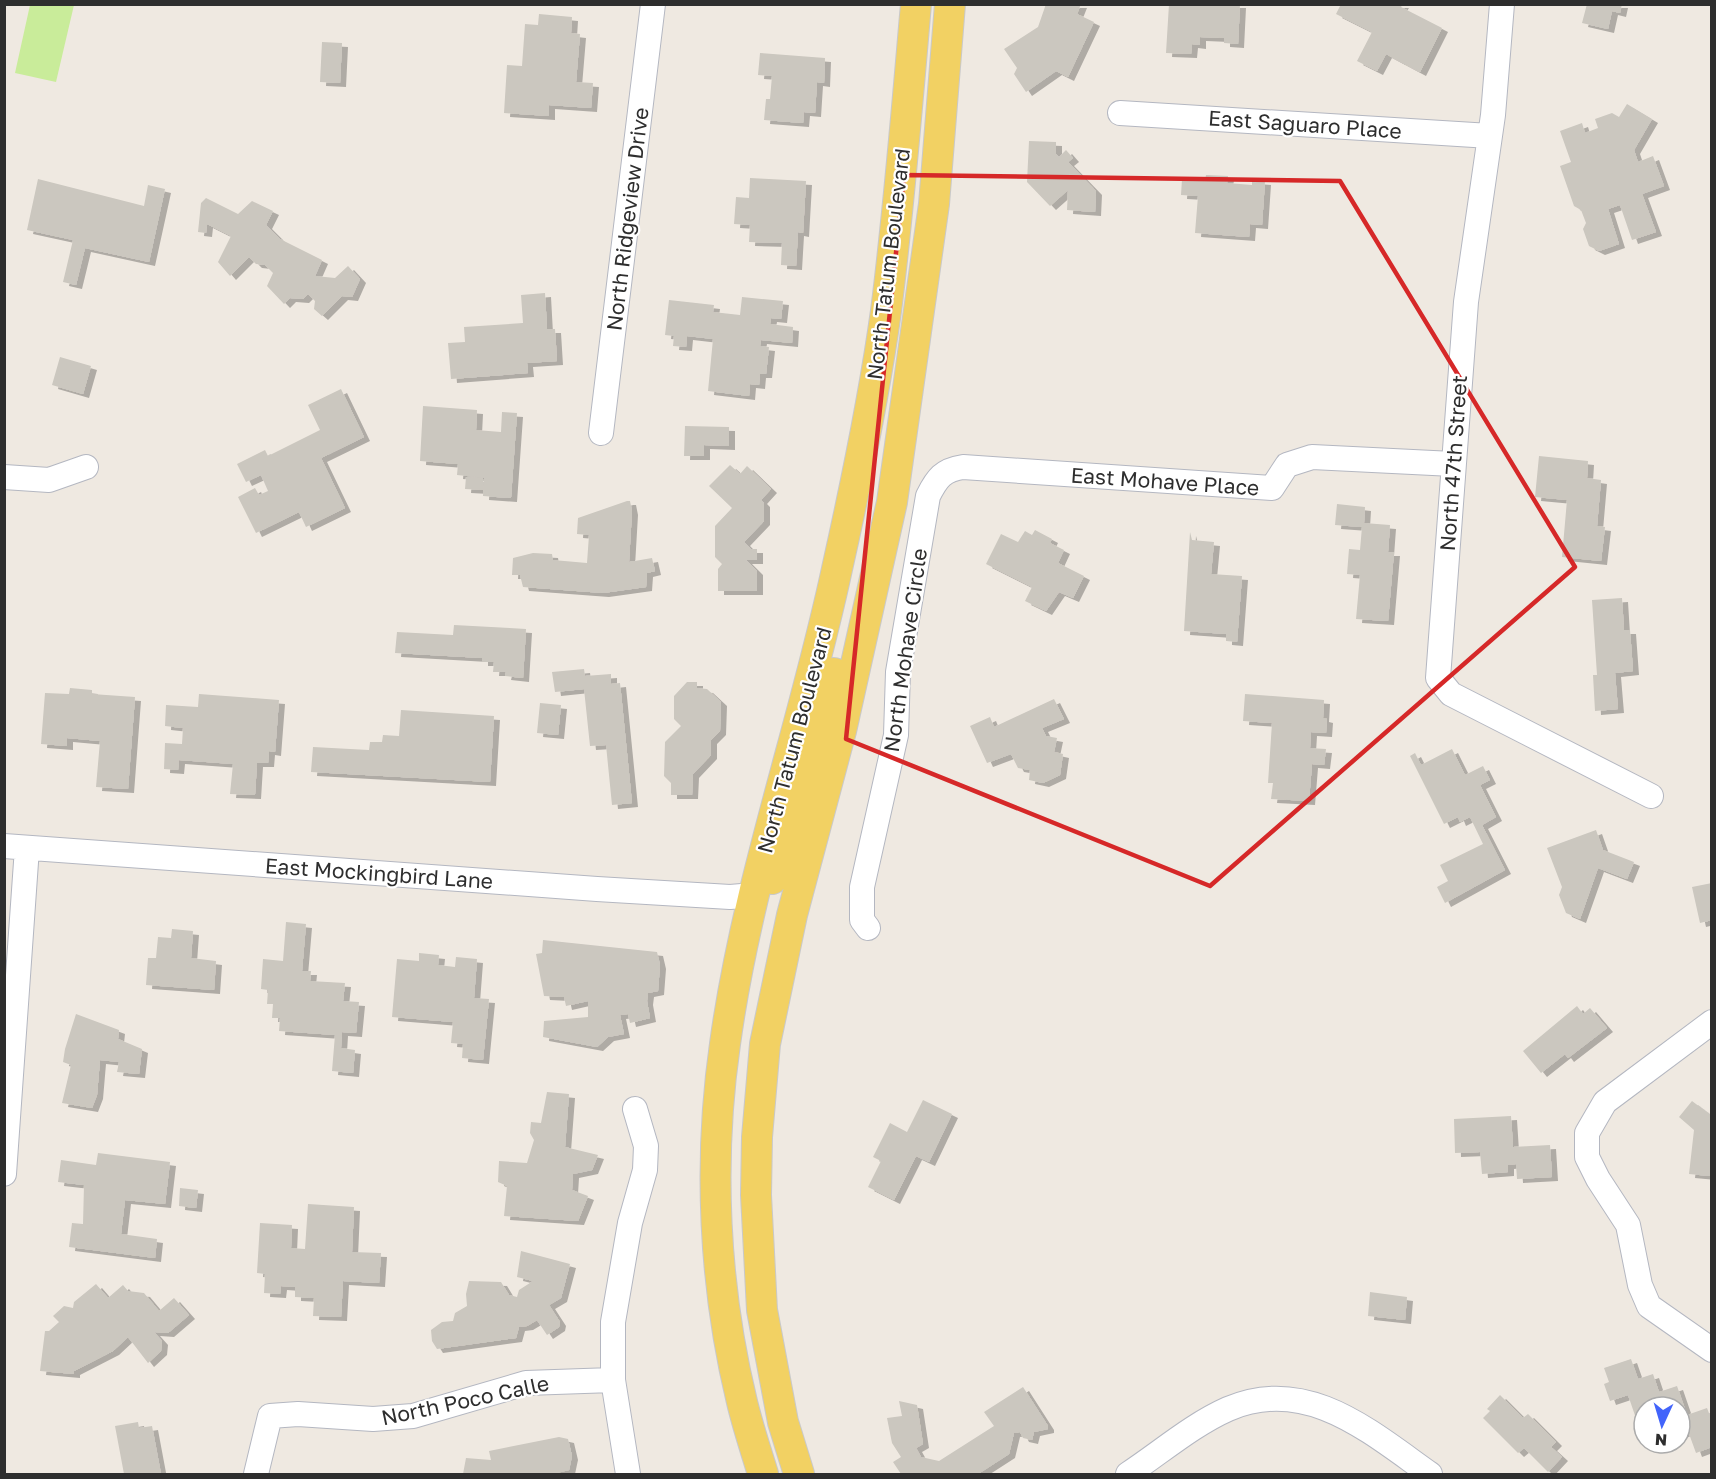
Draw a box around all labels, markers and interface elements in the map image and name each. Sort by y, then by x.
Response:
street label: East Saguaro Place [1207,104,1403,144]
street label: North Ridgeview Drive [600,106,654,332]
street label: North Tatum Boulevard [861,147,915,381]
street label: North 47th Street [1434,374,1472,552]
street label: East Mohave Place [1070,461,1260,501]
street label: North Mohave Circle [878,546,932,754]
street label: North Tatum Boulevard [751,624,837,856]
street label: East Mockingbird Lane [264,852,494,894]
street label: North Poco Calle [379,1370,551,1430]
north arrow [1632,1395,1692,1455]
text: N [1654,1430,1668,1450]

